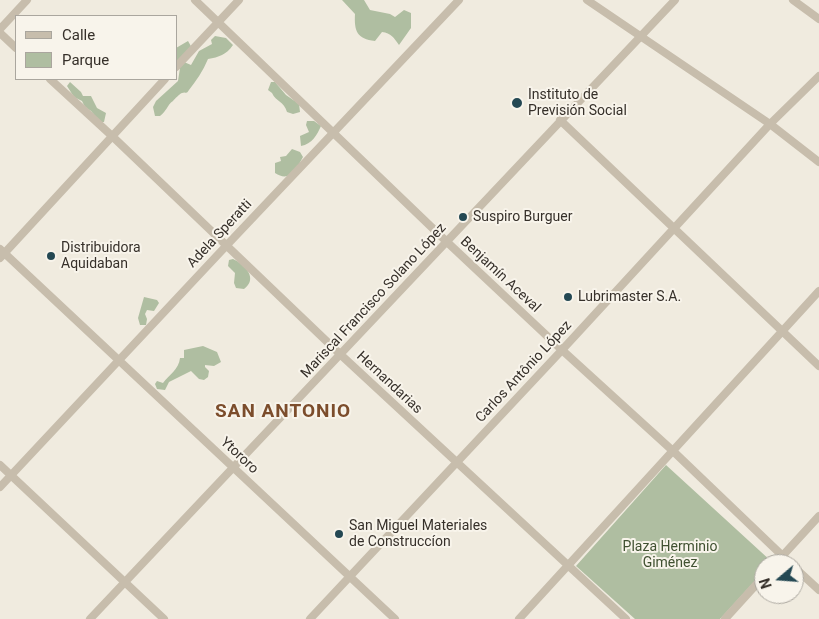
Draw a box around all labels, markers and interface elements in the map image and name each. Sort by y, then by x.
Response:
legend [15,15,178,80]
text: Calle [62,26,95,44]
text: Parque [62,51,109,69]
place label: Instituto de Previsión Social [528,87,627,120]
marker: Instituto de Previsión Social [510,96,524,110]
street label: Adela Speratti [184,196,256,272]
place label: Suspiro Burguer [473,209,572,225]
marker: Suspiro Burguer [457,211,469,223]
street label: Mariscal Francisco Solano López [298,220,450,382]
street label: Benjamín Aceval [457,234,543,316]
place label: Distribuidora Aquidaban [61,240,140,272]
marker: Distribuidora Aquidaban [45,250,57,262]
place label: Lubrimaster S.A. [578,289,681,305]
marker: Lubrimaster S.A. [562,291,574,303]
street label: Carlos Antônio López [472,318,576,426]
street label: Hernandarias [353,348,425,418]
district label: SAN ANTONIO [214,401,352,423]
street label: Ytororo [216,434,262,478]
place label: San Miguel Materiales de Construccíon [349,518,487,550]
marker: San Miguel Materiales de Construccíon [333,528,345,540]
park label: Plaza Herminio Giménez [623,539,717,572]
north arrow [754,554,804,604]
text: N [757,576,775,591]

